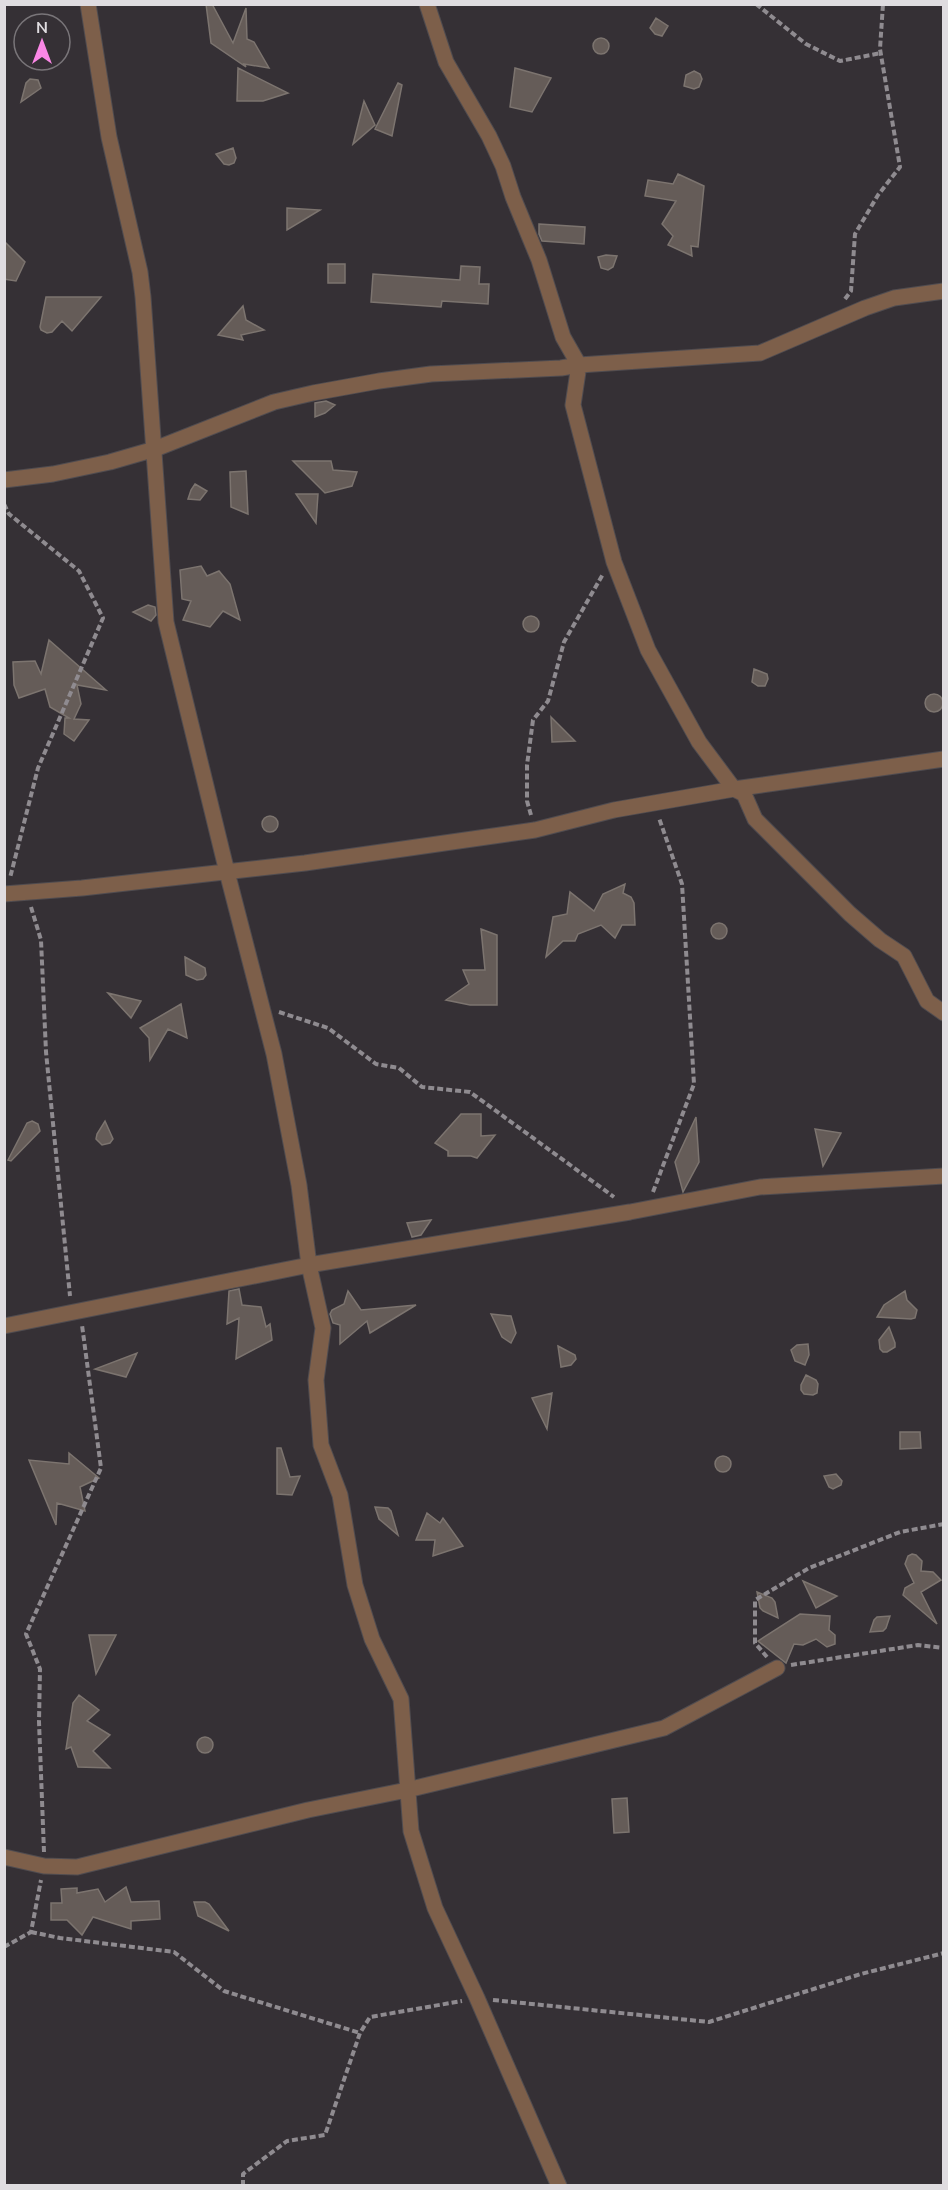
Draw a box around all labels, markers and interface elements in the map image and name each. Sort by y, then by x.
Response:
north arrow [12,12,72,72]
text: N [36,17,48,39]

